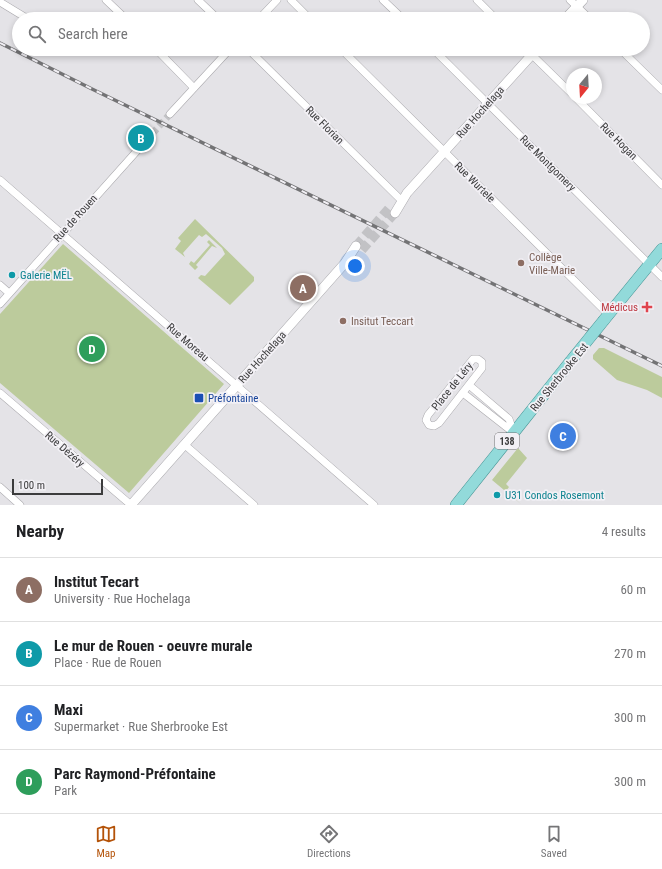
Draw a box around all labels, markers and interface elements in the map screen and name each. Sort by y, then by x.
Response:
search box [12,12,650,56]
icon: search [26,23,48,45]
text: Search here [58,25,128,43]
north arrow [566,68,602,104]
street label: Rue Hochelaga [454,84,507,141]
street label: Rue Florian [303,104,346,147]
street label: Rue Hogan [597,120,640,163]
pin: B [128,123,154,153]
street label: Rue Montgomery [517,133,579,194]
street label: Rue Wurtele [452,159,498,205]
street label: Rue de Rouen [51,192,100,245]
place label: Collège Ville-Marie [529,251,575,277]
your location [345,256,365,276]
marker: Collège Ville-Marie [516,258,526,268]
place label: Galerie MËL [20,269,72,282]
marker: Galerie MËL [7,270,17,280]
pin: A [290,273,316,303]
place label: Médicus [601,301,638,314]
marker: Médicus [641,301,653,313]
place label: Insitut Teccart [351,315,413,328]
marker: Insitut Teccart [338,316,348,326]
street label: Rue Moreau [164,321,211,364]
street label: Rue Hochelaga [236,329,289,386]
pin: D [79,334,105,364]
street label: Rue Sherbrooke Est [528,340,591,414]
street label: Place de Léry [429,359,476,413]
marker: Préfontaine [193,392,205,404]
place label: Préfontaine [208,392,258,405]
pin: C [550,421,576,451]
street label: Rue Dézéry [42,429,87,470]
road number: 138 [495,433,519,449]
scale bar [12,477,103,496]
text: 100 m [18,479,45,492]
place label: U31 Condos Rosemont [505,489,604,502]
marker: U31 Condos Rosemont [492,490,502,500]
text: Nearby [16,521,64,541]
text: 4 results [602,524,646,539]
text: Institut Tecart [54,573,139,591]
text: A [25,582,33,597]
text: 60 m [620,582,646,597]
text: University · Rue Hochelaga [54,591,191,606]
text: Le mur de Rouen - oeuvre murale [54,637,252,655]
text: B [25,646,33,661]
text: 270 m [614,646,646,661]
text: Place · Rue de Rouen [54,655,162,670]
text: Maxi [54,701,83,719]
text: C [25,710,33,725]
text: 300 m [614,710,646,725]
text: Supermarket · Rue Sherbrooke Est [54,719,228,734]
text: Parc Raymond-Préfontaine [54,765,216,783]
text: D [25,774,33,789]
text: 300 m [614,774,646,789]
text: Park [54,783,77,798]
tab: Map [95,823,117,860]
tab: Directions [307,823,351,860]
tab: Saved [541,823,567,860]

